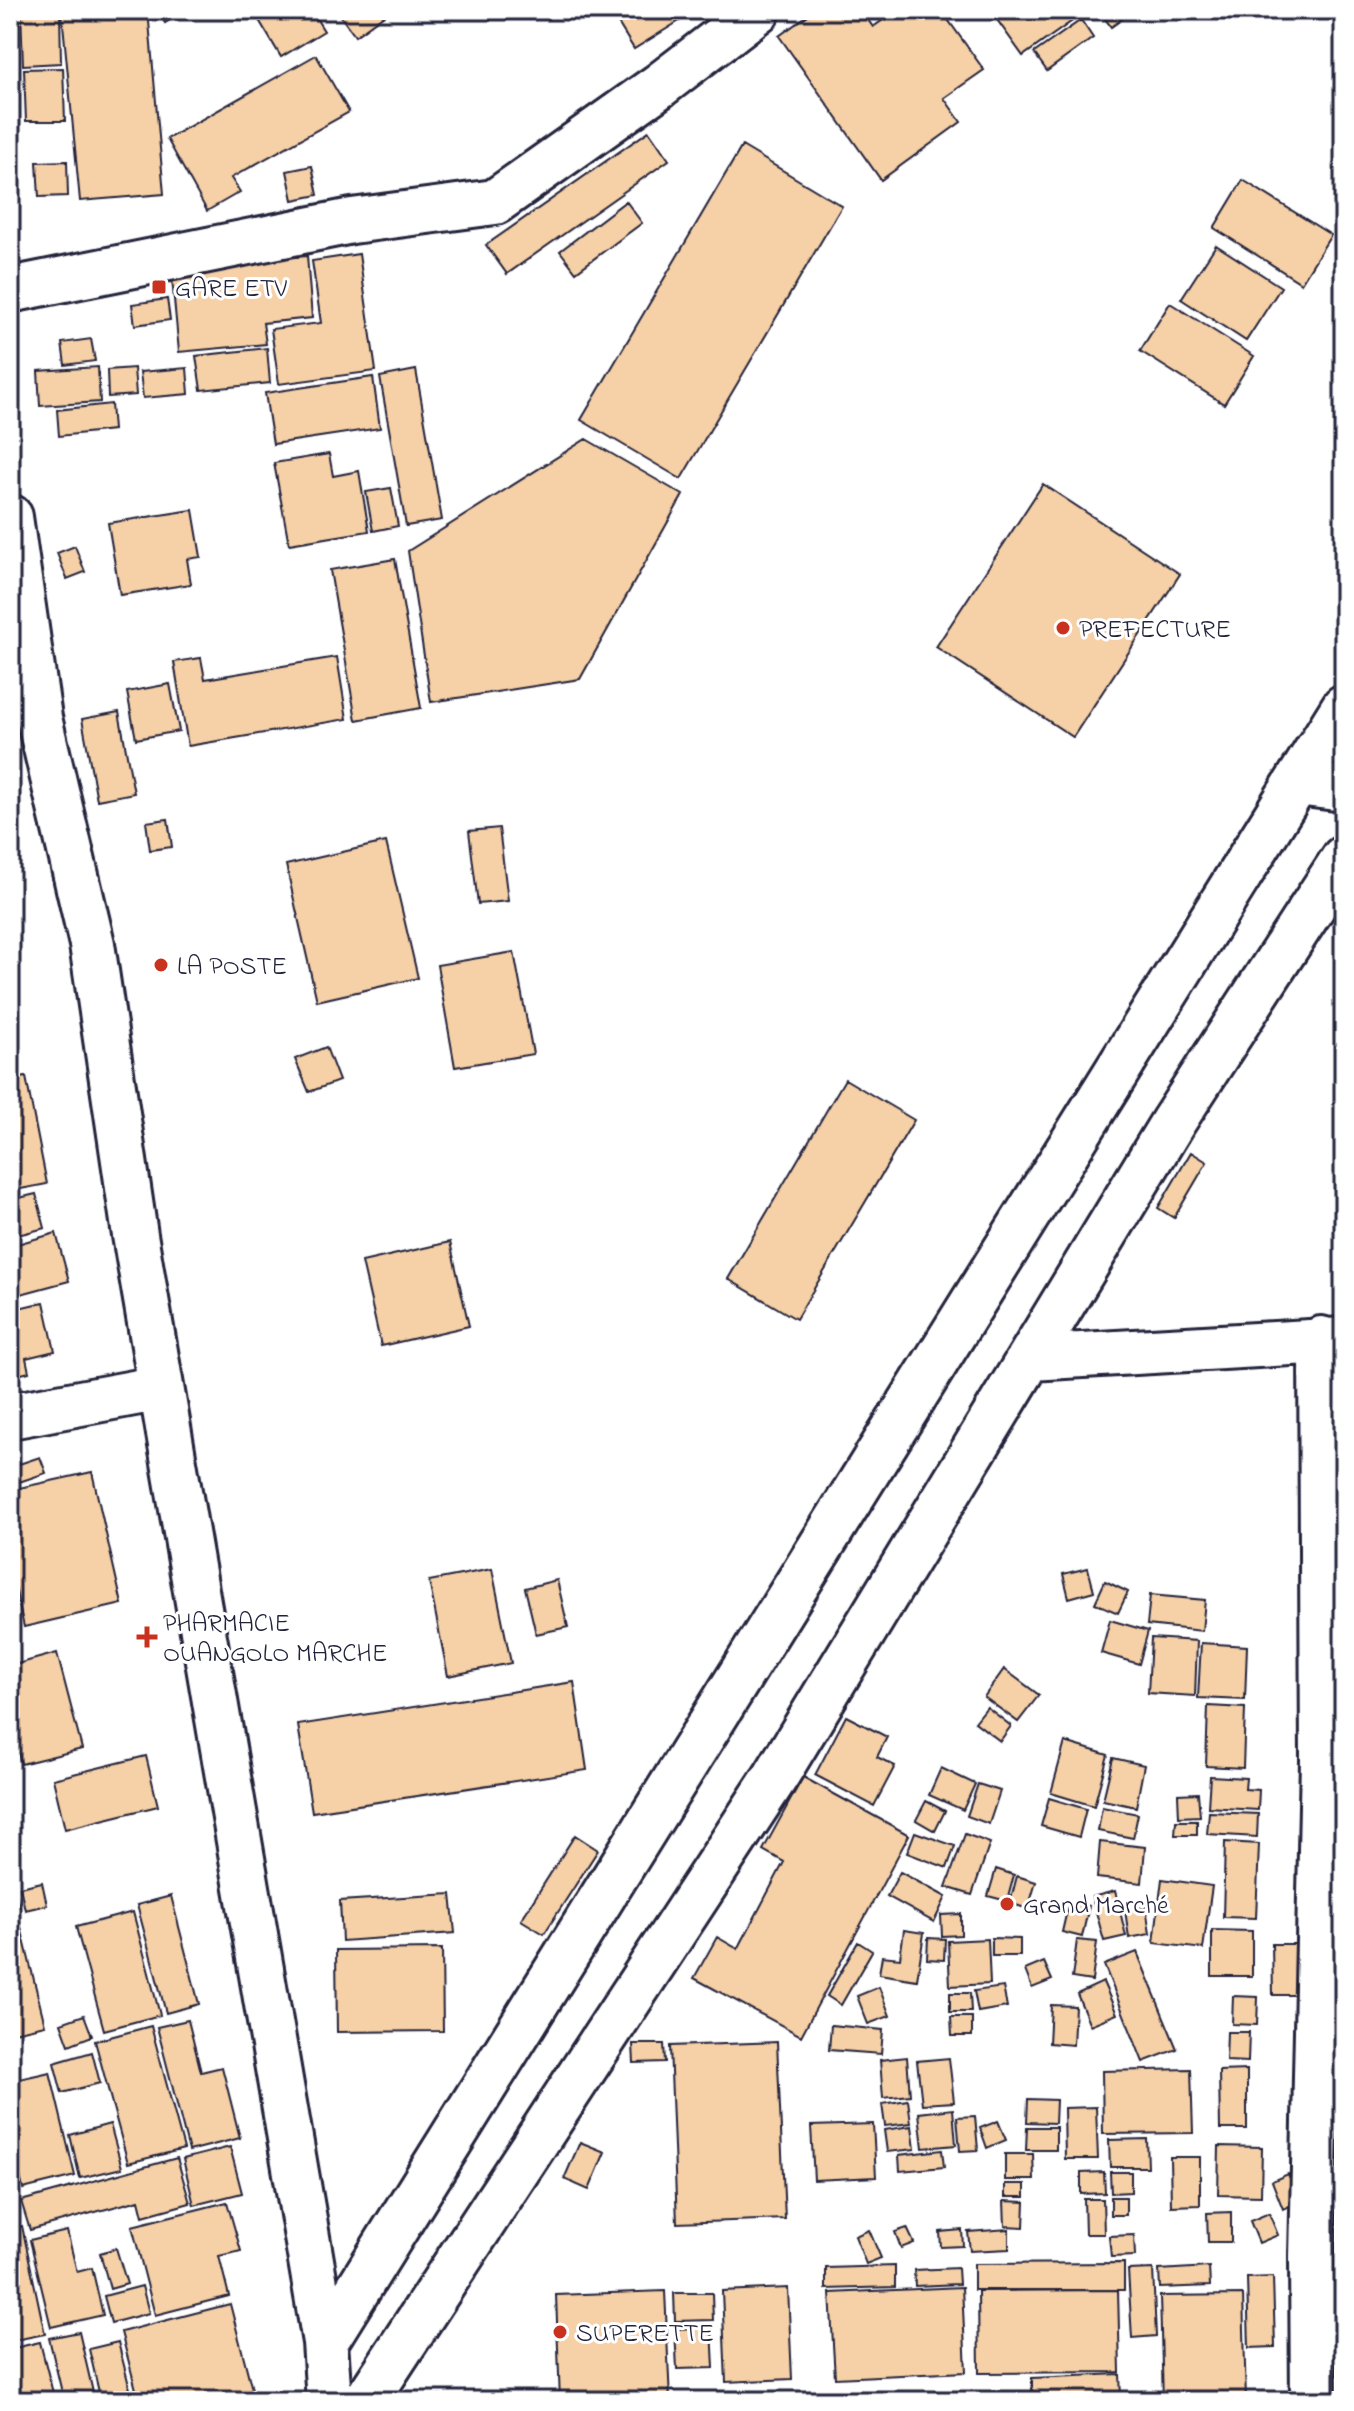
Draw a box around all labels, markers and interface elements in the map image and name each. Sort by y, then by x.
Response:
place label: GARE ETV [175,271,288,309]
marker: GARE ETV [150,278,168,296]
place label: PREFECTURE [1079,612,1231,650]
marker: PREFECTURE [1054,619,1072,637]
place label: LA POSTE [177,949,287,987]
marker: LA POSTE [152,956,170,974]
place label: PHARMACIE OUANGOLO MARCHE [163,1606,387,1674]
marker: PHARMACIE OUANGOLO MARCHE [138,1628,156,1646]
place label: Grand Marché [1023,1888,1169,1926]
marker: Grand Marché [998,1895,1016,1913]
place label: SUPERETTE [576,2316,714,2354]
marker: SUPERETTE [551,2323,569,2341]

